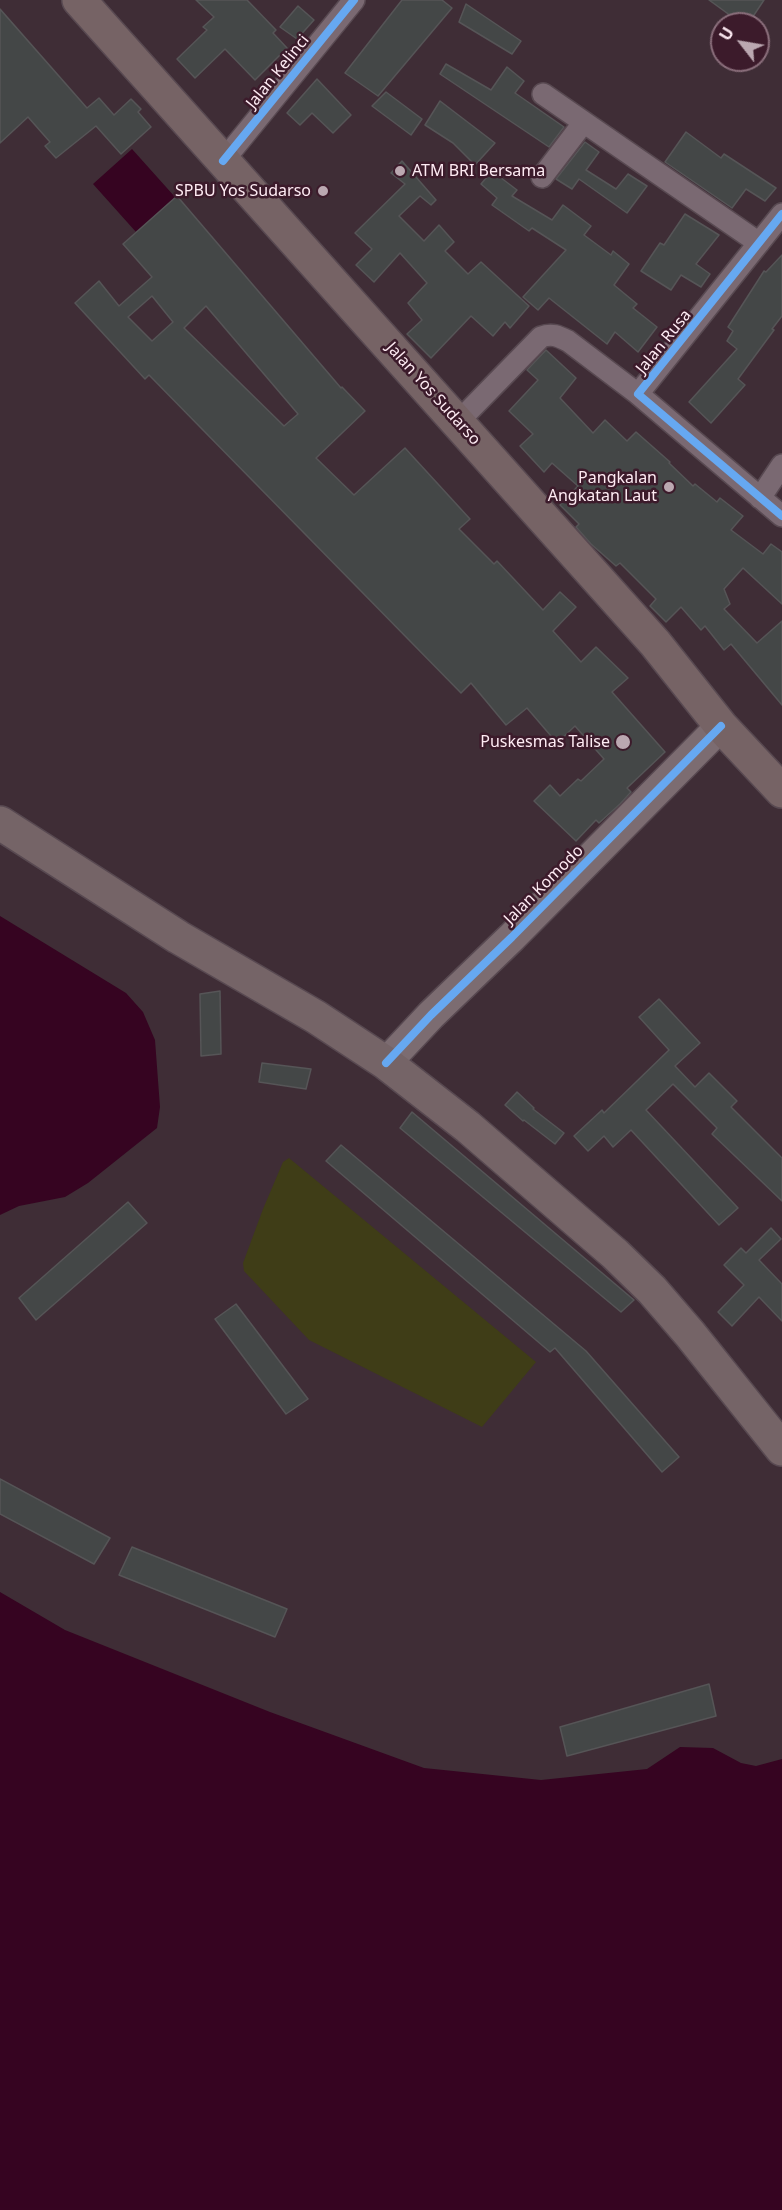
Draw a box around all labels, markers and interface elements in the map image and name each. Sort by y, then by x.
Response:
north arrow [710,12,770,72]
text: U [714,23,739,45]
street label: Jalan Kelinci [242,31,314,113]
place label: ATM BRI Bersama [412,161,545,181]
marker: ATM BRI Bersama [393,164,407,178]
place label: SPBU Yos Sudarso [175,181,311,201]
marker: SPBU Yos Sudarso [316,184,330,198]
street label: Jalan Rusa [632,306,696,378]
street label: Jalan Yos Sudarso [382,339,484,449]
place label: Pangkalan Angkatan Laut [548,468,657,506]
marker: Pangkalan Angkatan Laut [662,480,676,494]
place label: Puskesmas Talise [480,732,610,752]
marker: Puskesmas Talise [614,733,632,751]
street label: Jalan Komodo [500,841,588,929]

